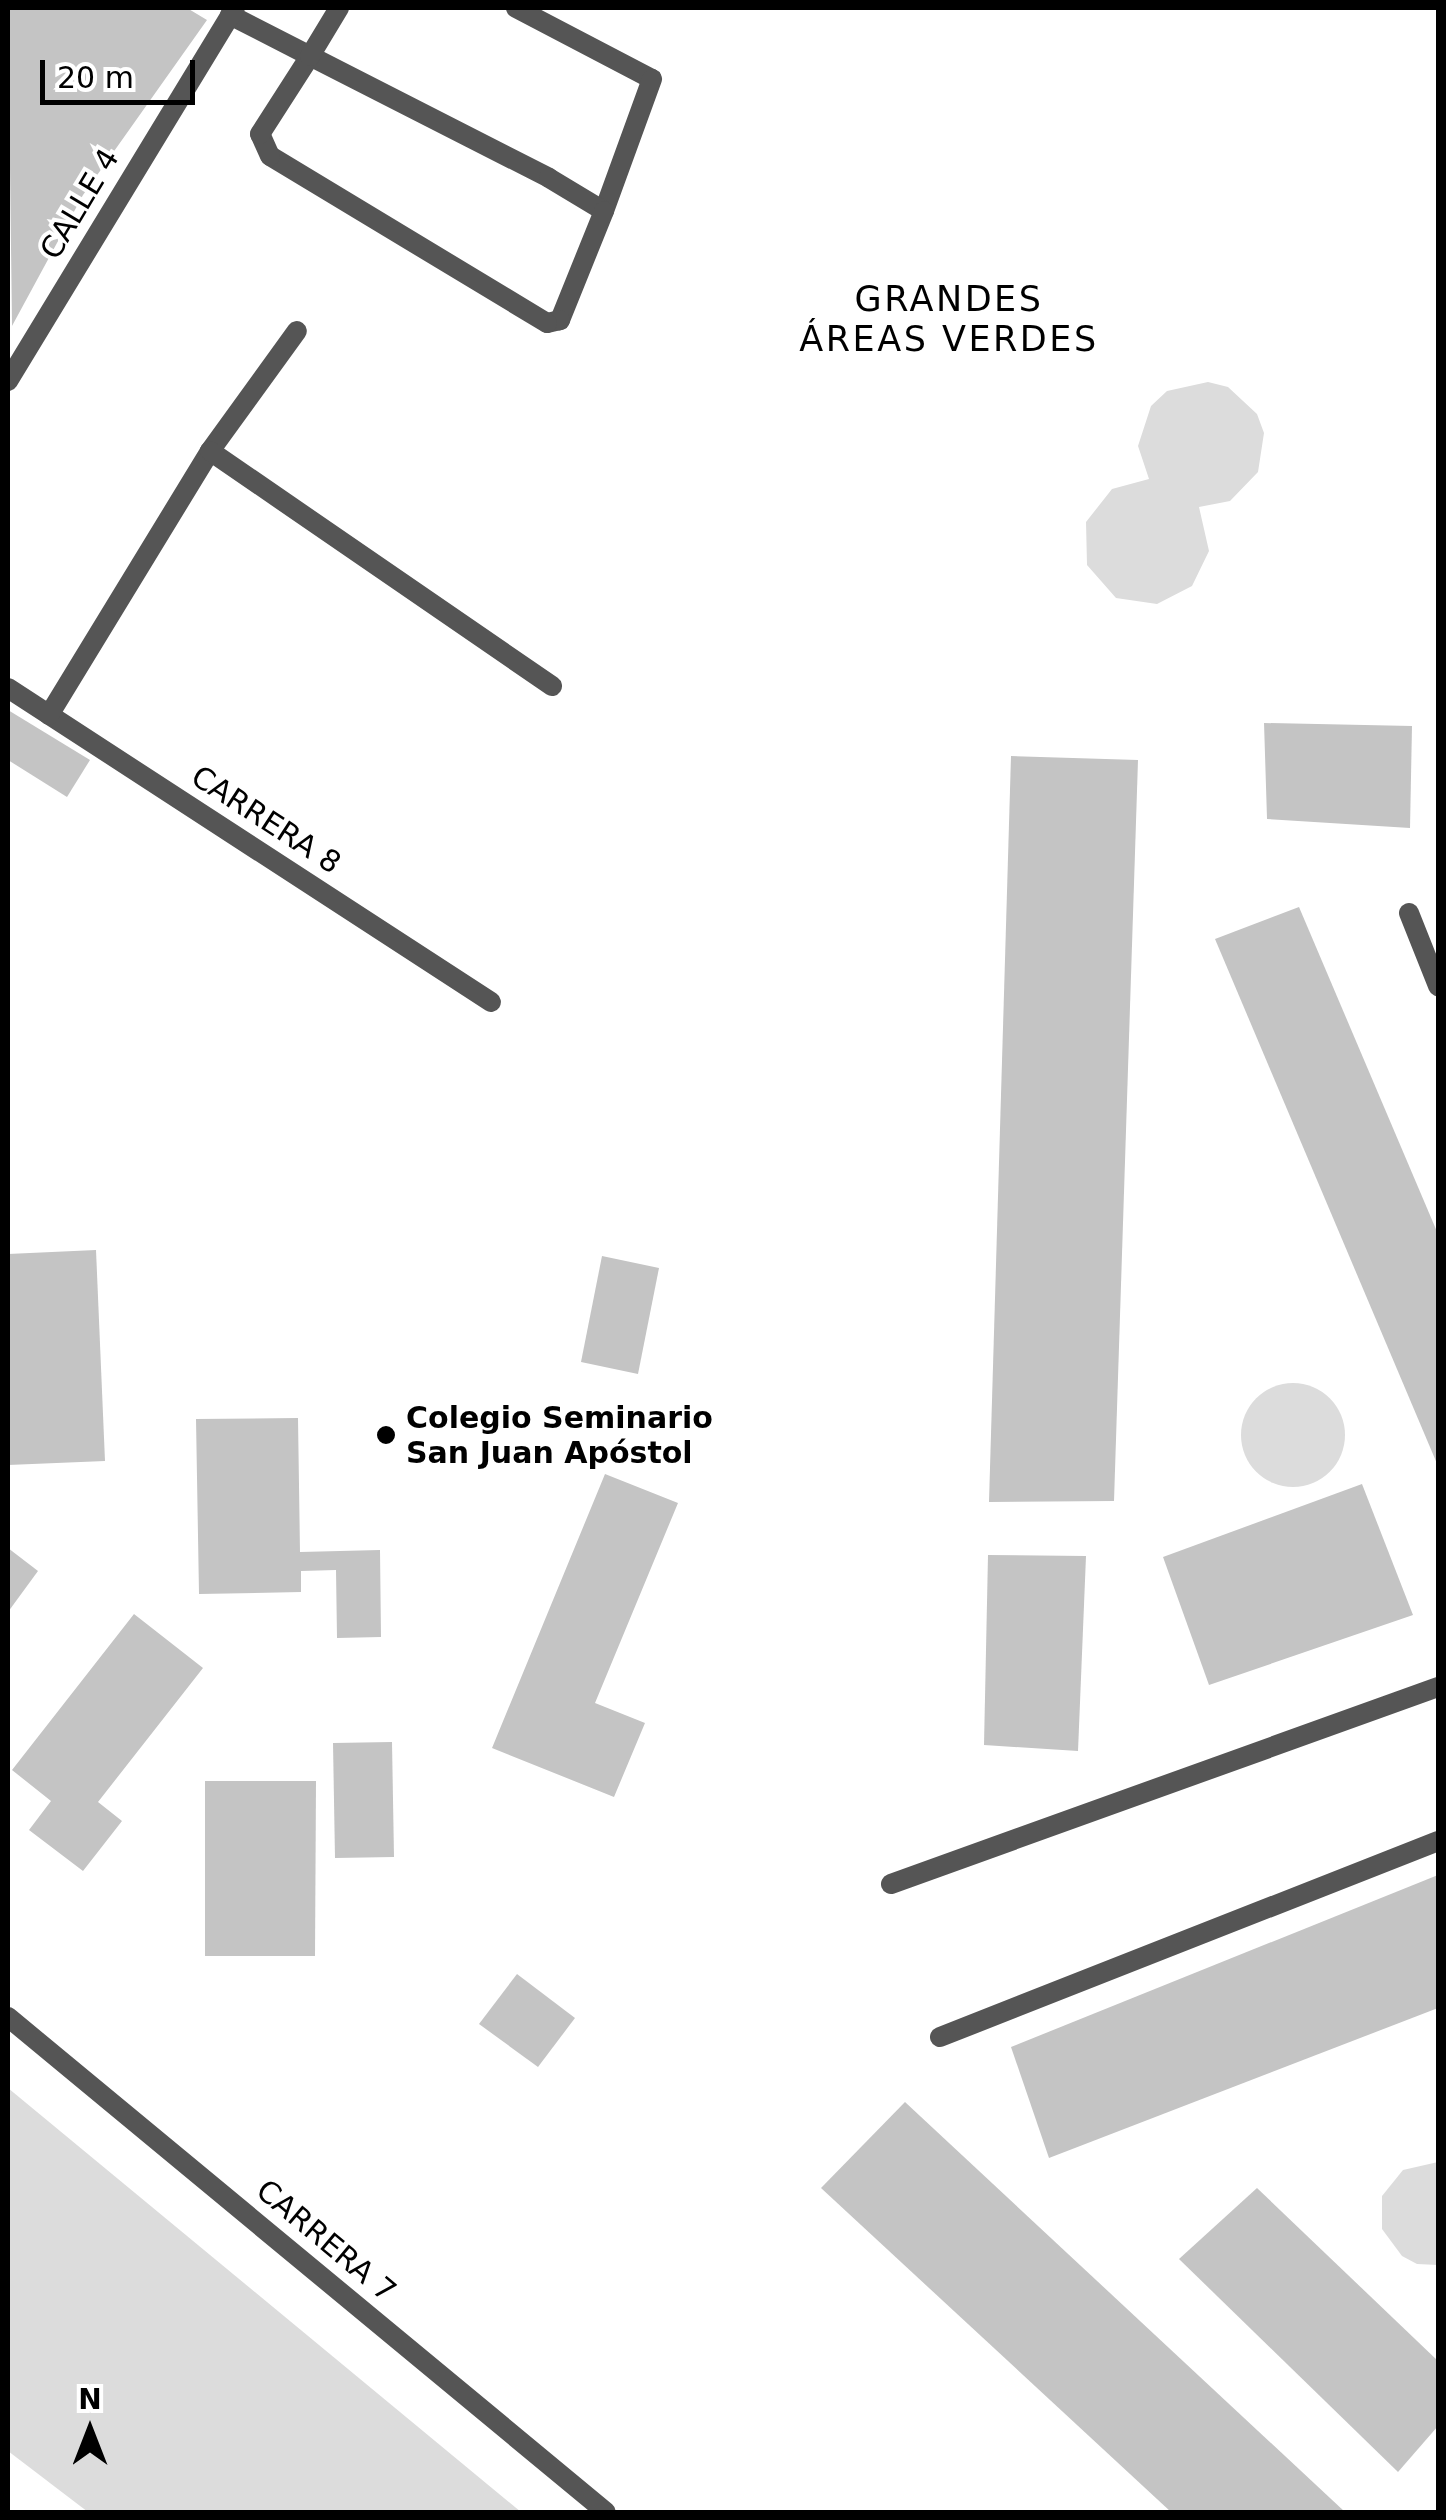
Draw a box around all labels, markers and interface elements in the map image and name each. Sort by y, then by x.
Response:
scale bar [45,40,200,102]
text: 20 m [57,60,134,95]
street label: CALLE 4 [33,142,127,266]
district label: GRANDES ÁREAS VERDES [799,278,1099,360]
street label: CARRERA 8 [185,758,347,882]
place label: Colegio Seminario San Juan Apóstol [406,1400,713,1470]
marker: Colegio Seminario San Juan Apóstol [375,1424,397,1446]
street label: CARRERA 7 [249,2172,403,2310]
north arrow [40,2380,140,2480]
text: N [78,2383,102,2416]

